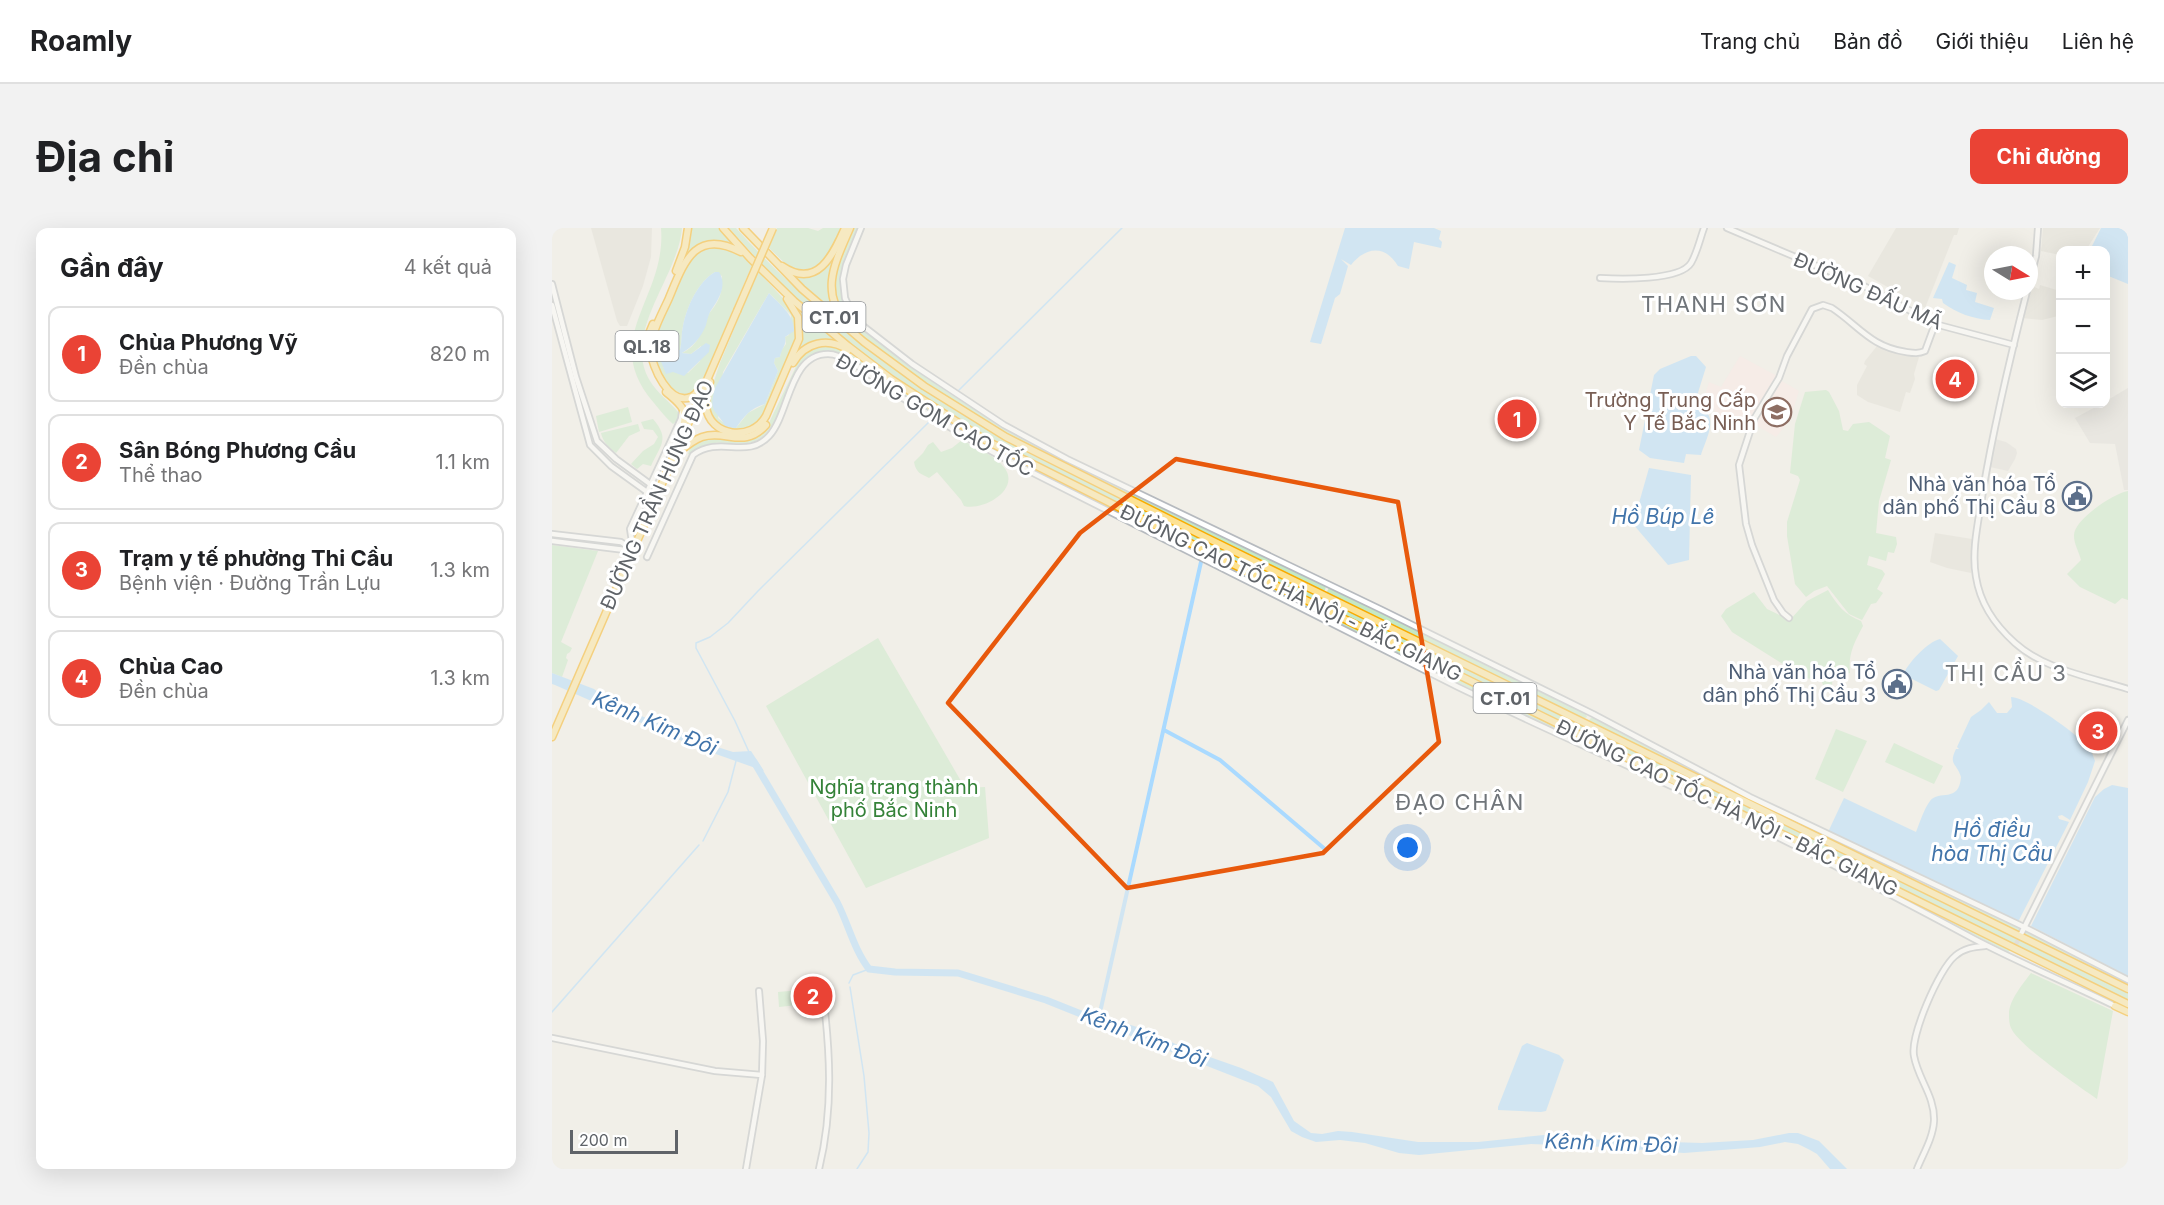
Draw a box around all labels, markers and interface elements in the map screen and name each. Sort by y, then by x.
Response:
text: Roamly [30,24,132,58]
text: Trang chủ [1700,29,1800,54]
text: Bản đồ [1833,29,1903,54]
text: Giới thiệu [1936,29,2029,54]
text: Liên hệ [2062,29,2134,54]
button: Chỉ đường [1970,129,2128,184]
text: Địa chỉ [36,131,174,182]
street label: ĐƯỜNG ĐẤU MÃ [1790,244,1948,335]
north arrow [1984,246,2038,300]
map controls [2056,246,2110,408]
button: + [2056,246,2110,300]
text: Gần đây [60,252,164,283]
text: 4 kết quả [404,255,492,279]
district label: THANH SƠN [1641,291,1787,317]
button: − [2056,300,2110,354]
road number: CT.01 [802,302,866,332]
text: Chùa Phương Vỹ [119,329,298,355]
road number: QL.18 [616,331,679,361]
text: 1 [77,342,86,366]
text: 820 m [430,342,490,366]
street label: ĐƯỜNG GOM CAO TỐC [832,345,1040,482]
button: layers [2056,354,2110,408]
text: Đền chùa [119,355,209,379]
pin: 4 [1936,356,1974,402]
street label: ĐƯỜNG TRẦN HƯNG ĐẠO [592,375,719,613]
place label: Trường Trung Cấp Y Tế Bắc Ninh [1584,388,1756,435]
pin: 1 [1498,396,1536,441]
school or university icon: Trường Trung Cấp Y Tế Bắc Ninh [1761,396,1793,428]
text: Sân Bóng Phương Cầu [119,437,356,463]
text: 2 [75,450,88,474]
text: 1.1 km [436,450,490,474]
text: Thể thao [119,463,203,487]
place label: Nhà văn hóa Tổ dân phố Thị Cầu 8 [1883,472,2056,519]
public building icon: Nhà văn hóa Tổ dân phố Thị Cầu 8 [2061,480,2093,512]
street label: ĐƯỜNG CAO TỐC HÀ NỘI - BẮC GIANG [1116,496,1468,686]
water label: Hồ Búp Lê [1611,504,1715,529]
text: Trạm y tế phường Thi Cầu [119,545,393,571]
text: 3 [75,558,88,582]
text: 1.3 km [430,558,490,582]
text: Bệnh viện · Đường Trần Lựu [119,571,381,595]
text: Chùa Cao [119,653,223,679]
district label: THỊ CẦU 3 [1945,657,2067,686]
place label: Nhà văn hóa Tổ dân phố Thị Cầu 3 [1703,660,1876,707]
text: 4 [75,666,88,690]
text: 1.3 km [430,666,490,690]
public building icon: Nhà văn hóa Tổ dân phố Thị Cầu 3 [1881,668,1913,700]
text: Đền chùa [119,679,209,703]
road number: CT.01 [1474,683,1536,713]
water label: Kênh Kim Đôi [589,685,722,761]
pin: 3 [2078,708,2118,754]
street label: ĐƯỜNG CAO TỐC HÀ NỘI - BẮC GIANG [1552,711,1904,901]
park label: Nghĩa trang thành phố Bắc Ninh [809,775,979,822]
district label: ĐẠO CHÂN [1395,789,1525,815]
water label: Hồ điều hòa Thị Cầu [1931,817,2053,866]
your location [1393,833,1422,862]
pin: 2 [794,974,832,1018]
water label: Kênh Kim Đôi [1077,1001,1211,1073]
scale bar [570,1127,678,1154]
water label: Kênh Kim Đôi [1544,1128,1679,1158]
text: 200 m [579,1130,627,1150]

